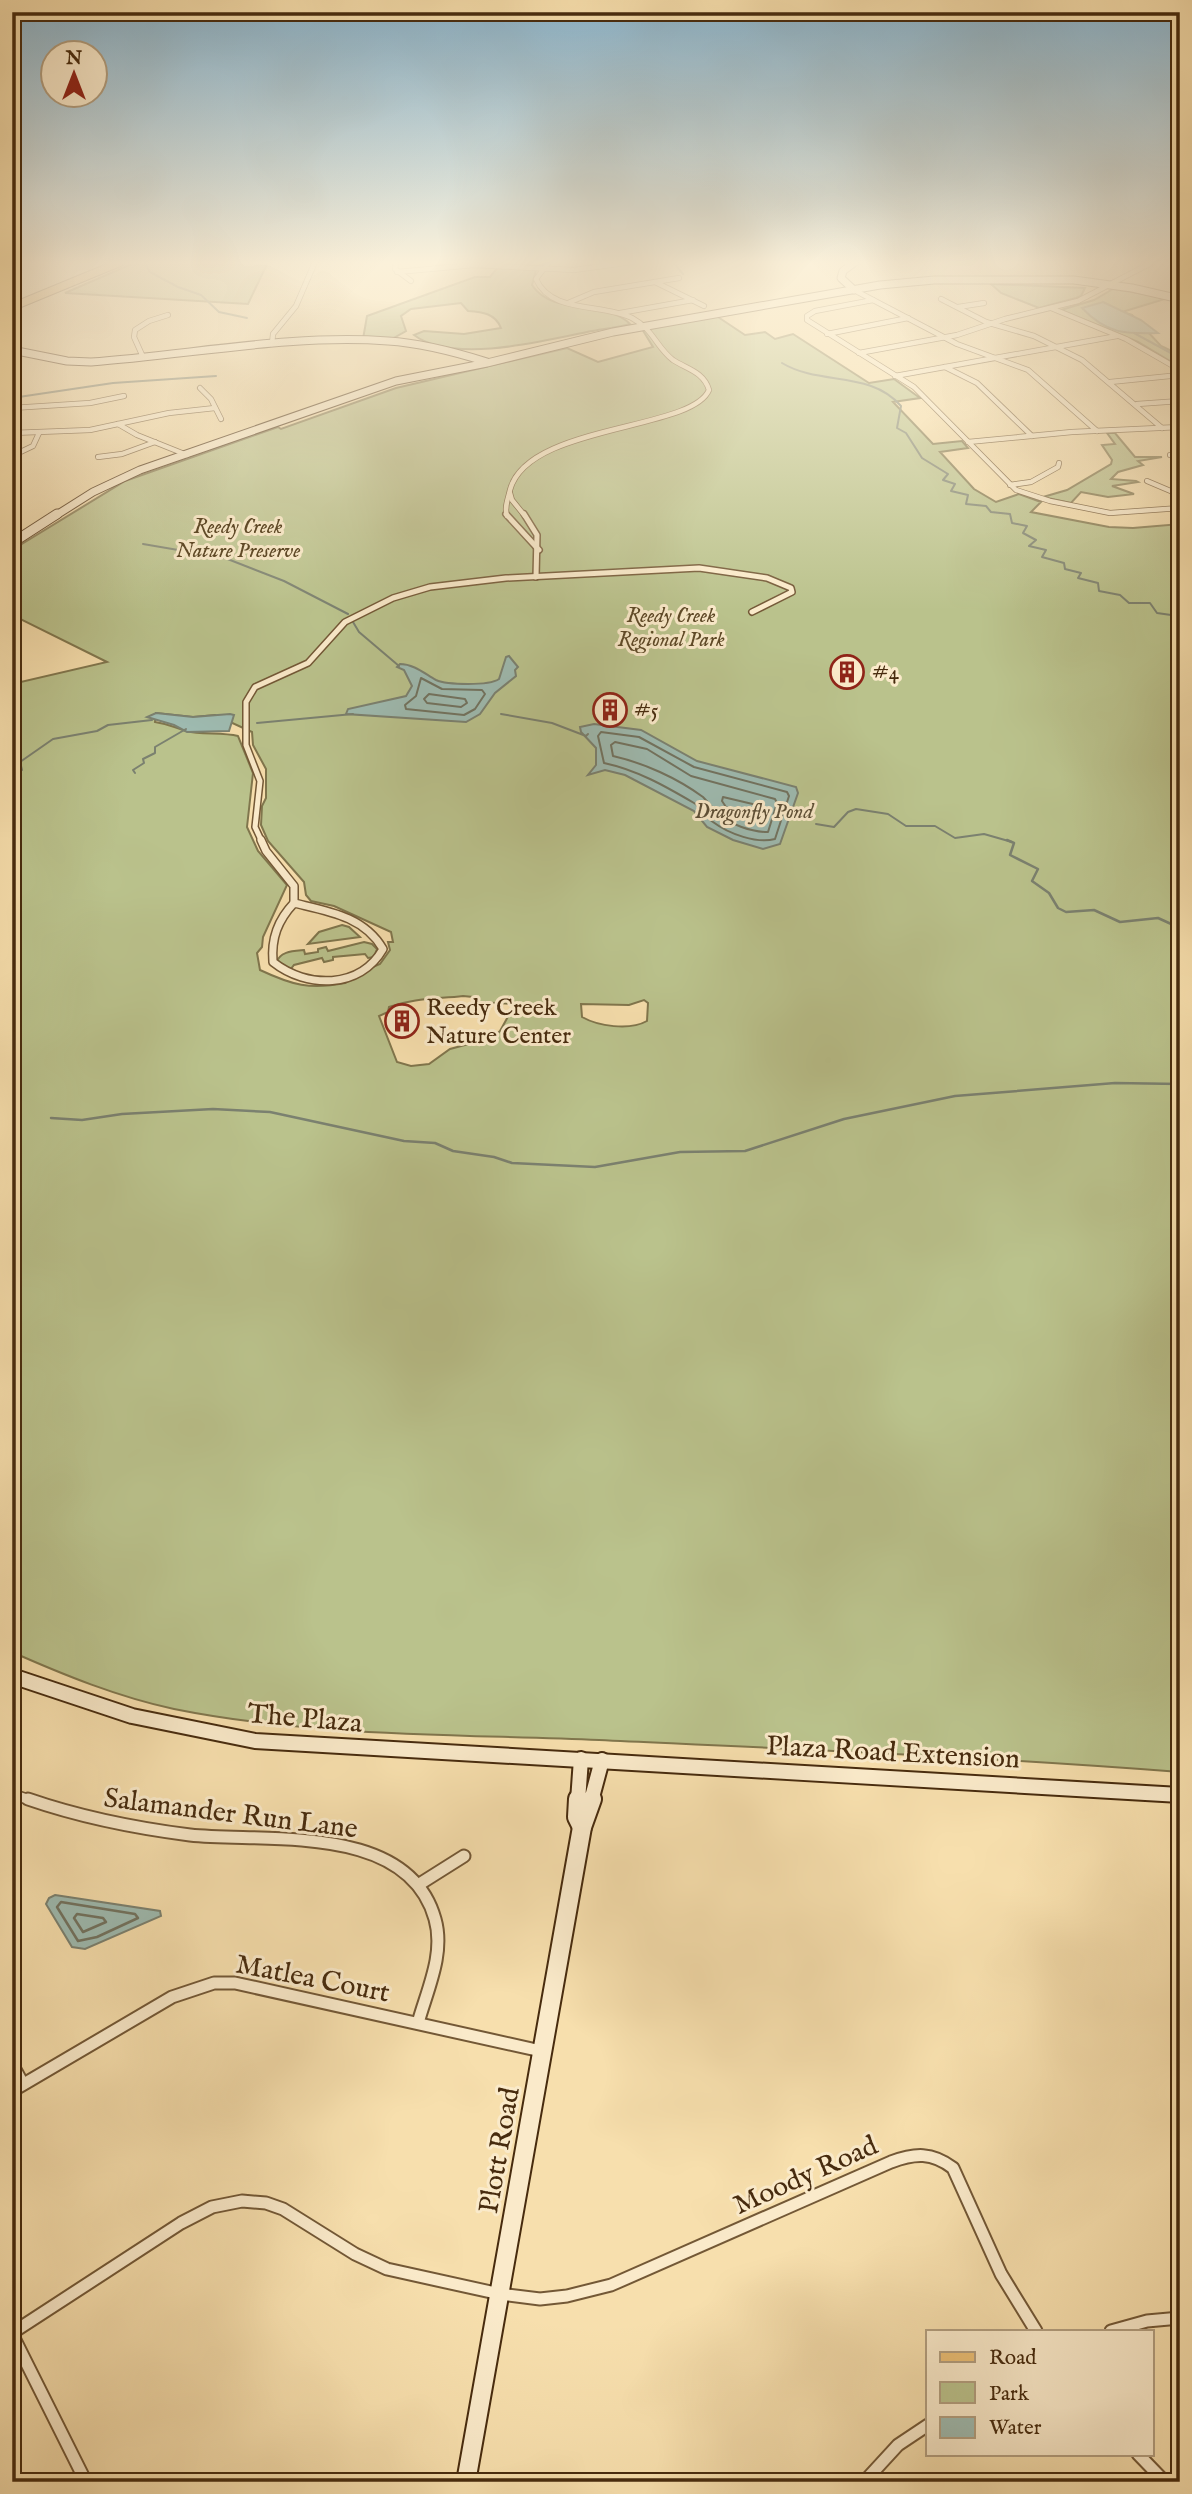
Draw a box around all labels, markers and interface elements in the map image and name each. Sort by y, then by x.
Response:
north arrow [38,38,108,108]
text: N [65,47,83,71]
park label: Reedy Creek Nature Preserve [176,514,300,565]
park label: Reedy Creek Regional Park [617,603,725,654]
building icon: #4 [828,653,866,691]
place label: #4 [872,660,900,687]
building icon: #5 [591,691,629,729]
place label: #5 [634,698,659,725]
water label: Dragonfly Pond [695,799,815,826]
place label: Reedy Creek Nature Center [426,993,571,1052]
building icon: Reedy Creek Nature Center [383,1002,421,1040]
street label: The Plaza [246,1697,365,1742]
street label: Plaza Road Extension [765,1729,1021,1778]
street label: Salamander Run Lane [102,1782,360,1847]
street label: Matlea Court [233,1947,393,2012]
street label: Plott Road [472,2085,529,2216]
street label: Moody Road [728,2129,884,2224]
legend [926,2330,1154,2456]
text: Road [989,2345,1037,2372]
text: Park [989,2381,1030,2408]
text: Water [989,2415,1042,2442]

